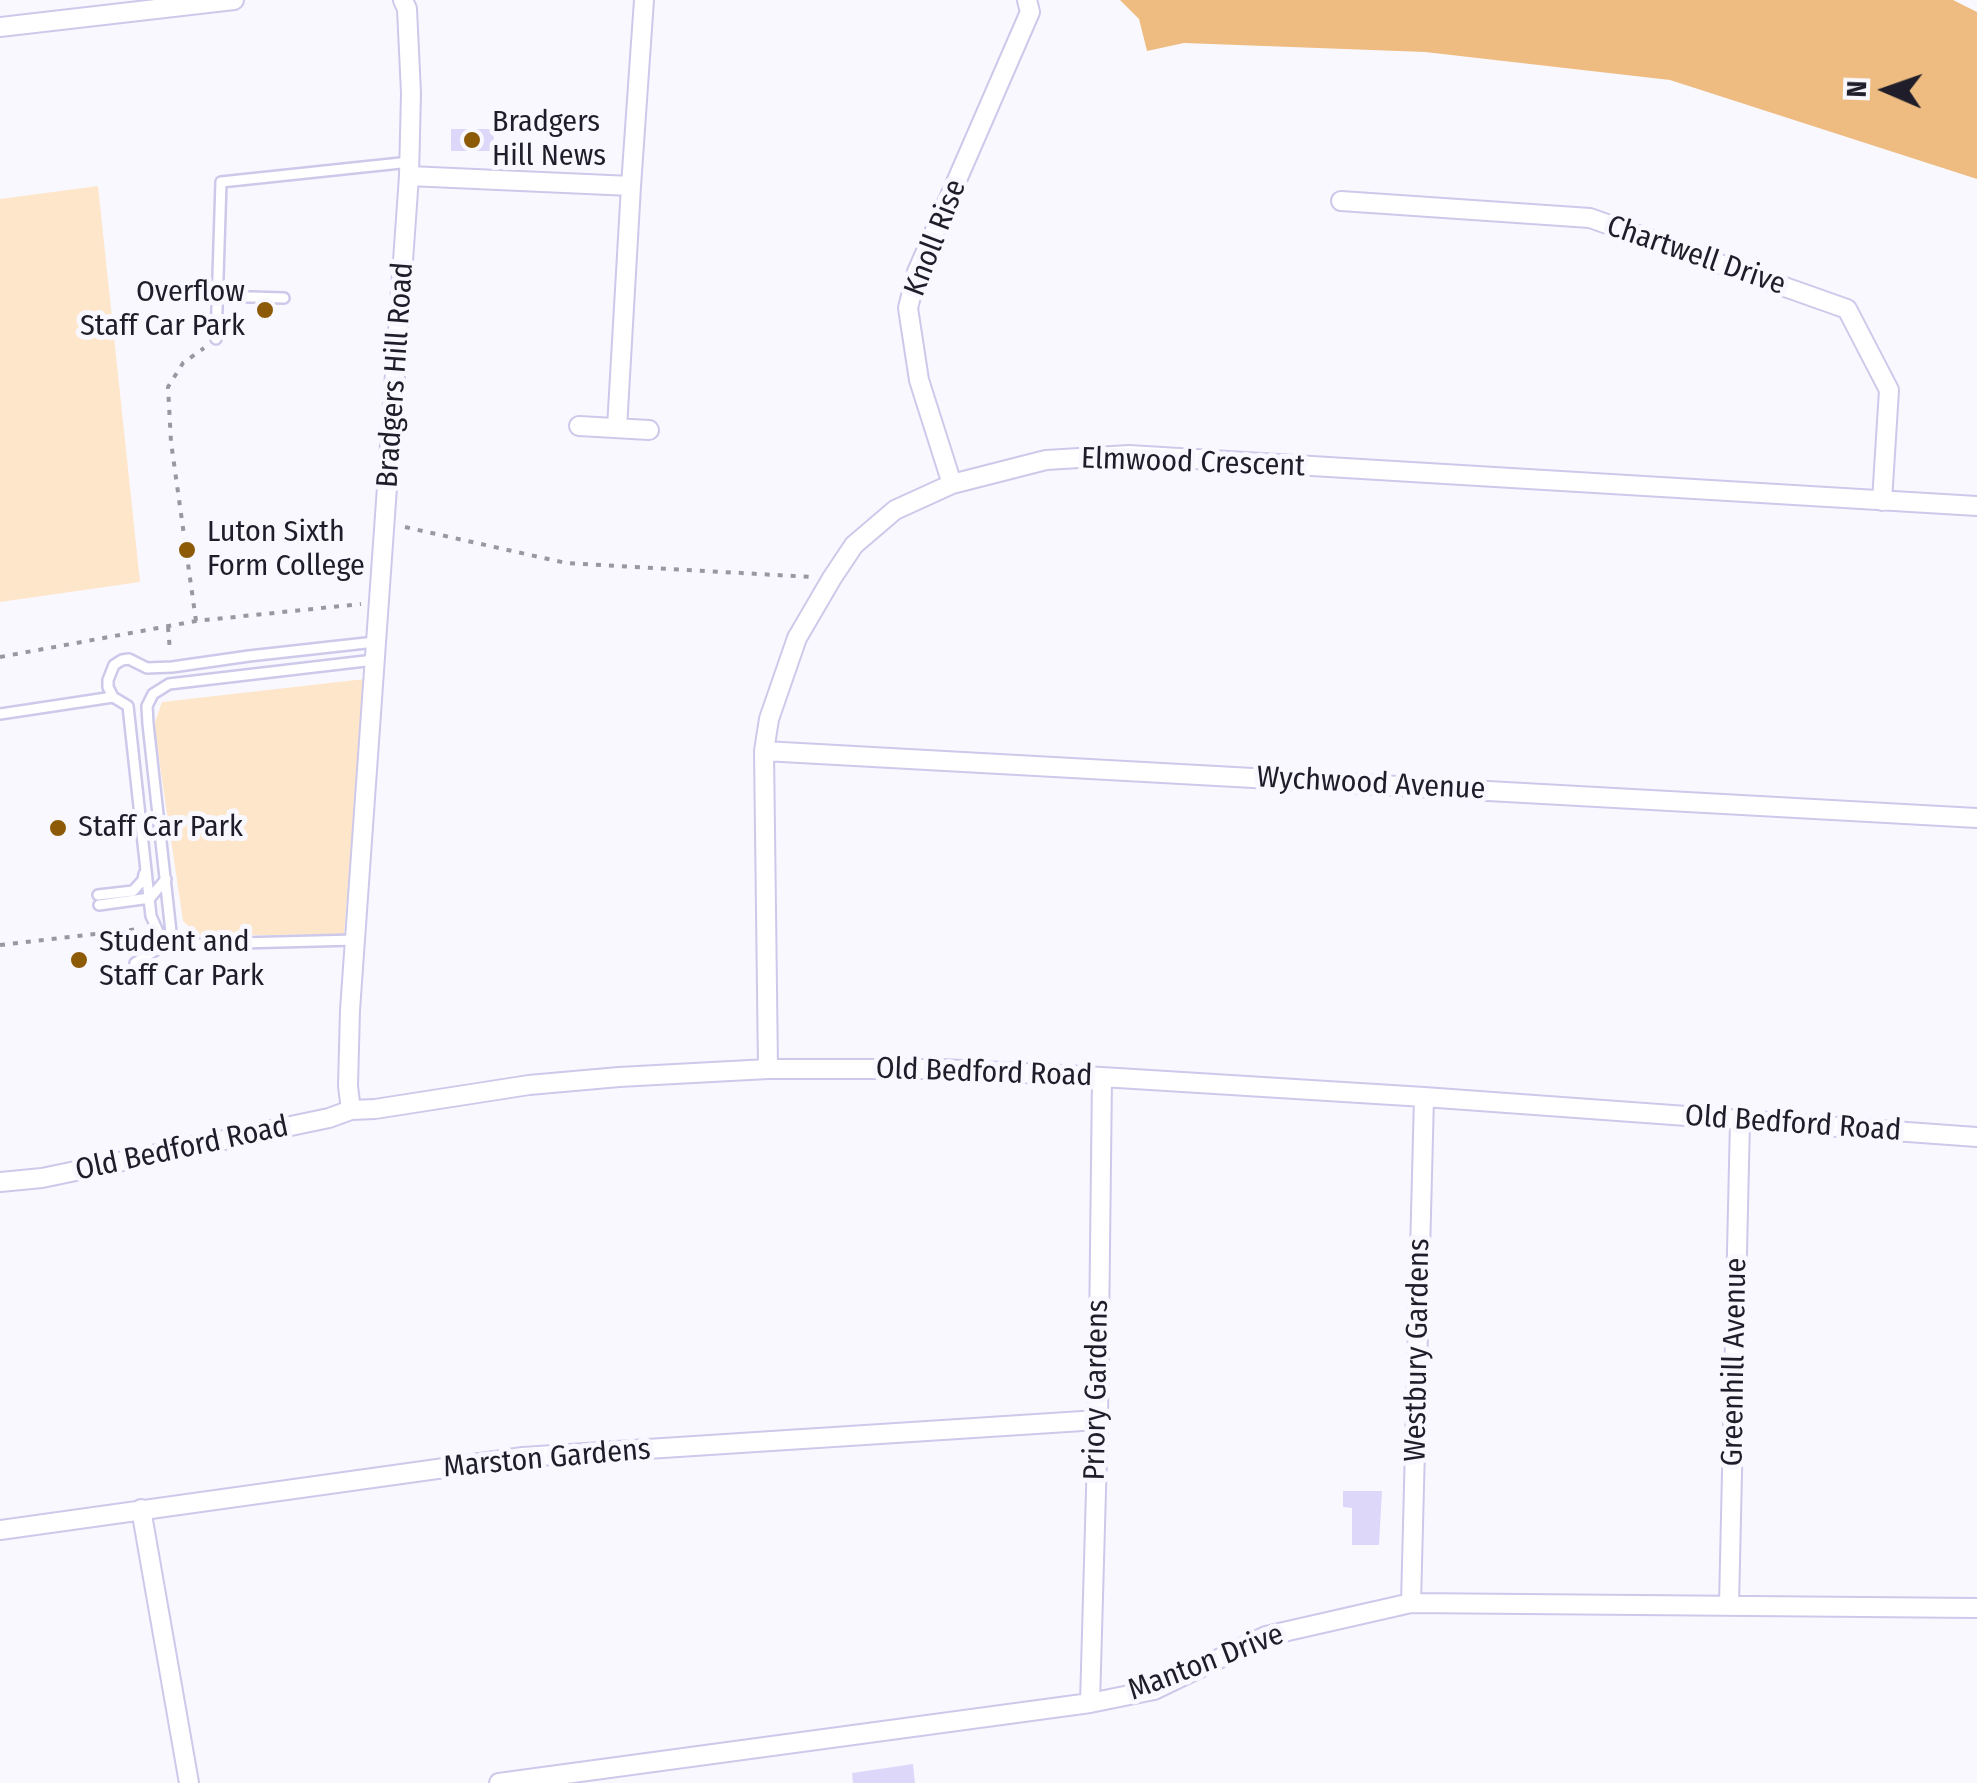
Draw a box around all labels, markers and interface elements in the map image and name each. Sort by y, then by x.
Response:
north arrow [1837,40,1937,140]
text: N [1840,80,1873,98]
place label: Bradgers Hill News [492,105,606,176]
marker: Bradgers Hill News [461,129,483,151]
street label: Knoll Rise [897,175,975,301]
street label: Chartwell Drive [1602,209,1790,303]
street label: Bradgers Hill Road [370,261,422,489]
place label: Overflow Staff Car Park [80,275,245,346]
marker: Overflow Staff Car Park [254,299,276,321]
street label: Elmwood Crescent [1080,441,1306,485]
place label: Luton Sixth Form College [207,515,365,586]
marker: Luton Sixth Form College [176,539,198,561]
street label: Wychwood Avenue [1256,760,1486,808]
place label: Staff Car Park [78,810,243,846]
marker: Staff Car Park [47,817,69,839]
place label: Student and Staff Car Park [99,925,264,996]
marker: Student and Staff Car Park [68,949,90,971]
street label: Old Bedford Road [875,1051,1093,1095]
street label: Old Bedford Road [1684,1098,1902,1150]
street label: Old Bedford Road [72,1109,292,1189]
street label: Westbury Gardens [1398,1238,1438,1462]
street label: Greenhill Avenue [1715,1257,1755,1467]
street label: Priory Gardens [1077,1299,1117,1481]
street label: Marston Gardens [442,1432,652,1486]
street label: Manton Drive [1123,1617,1289,1709]

